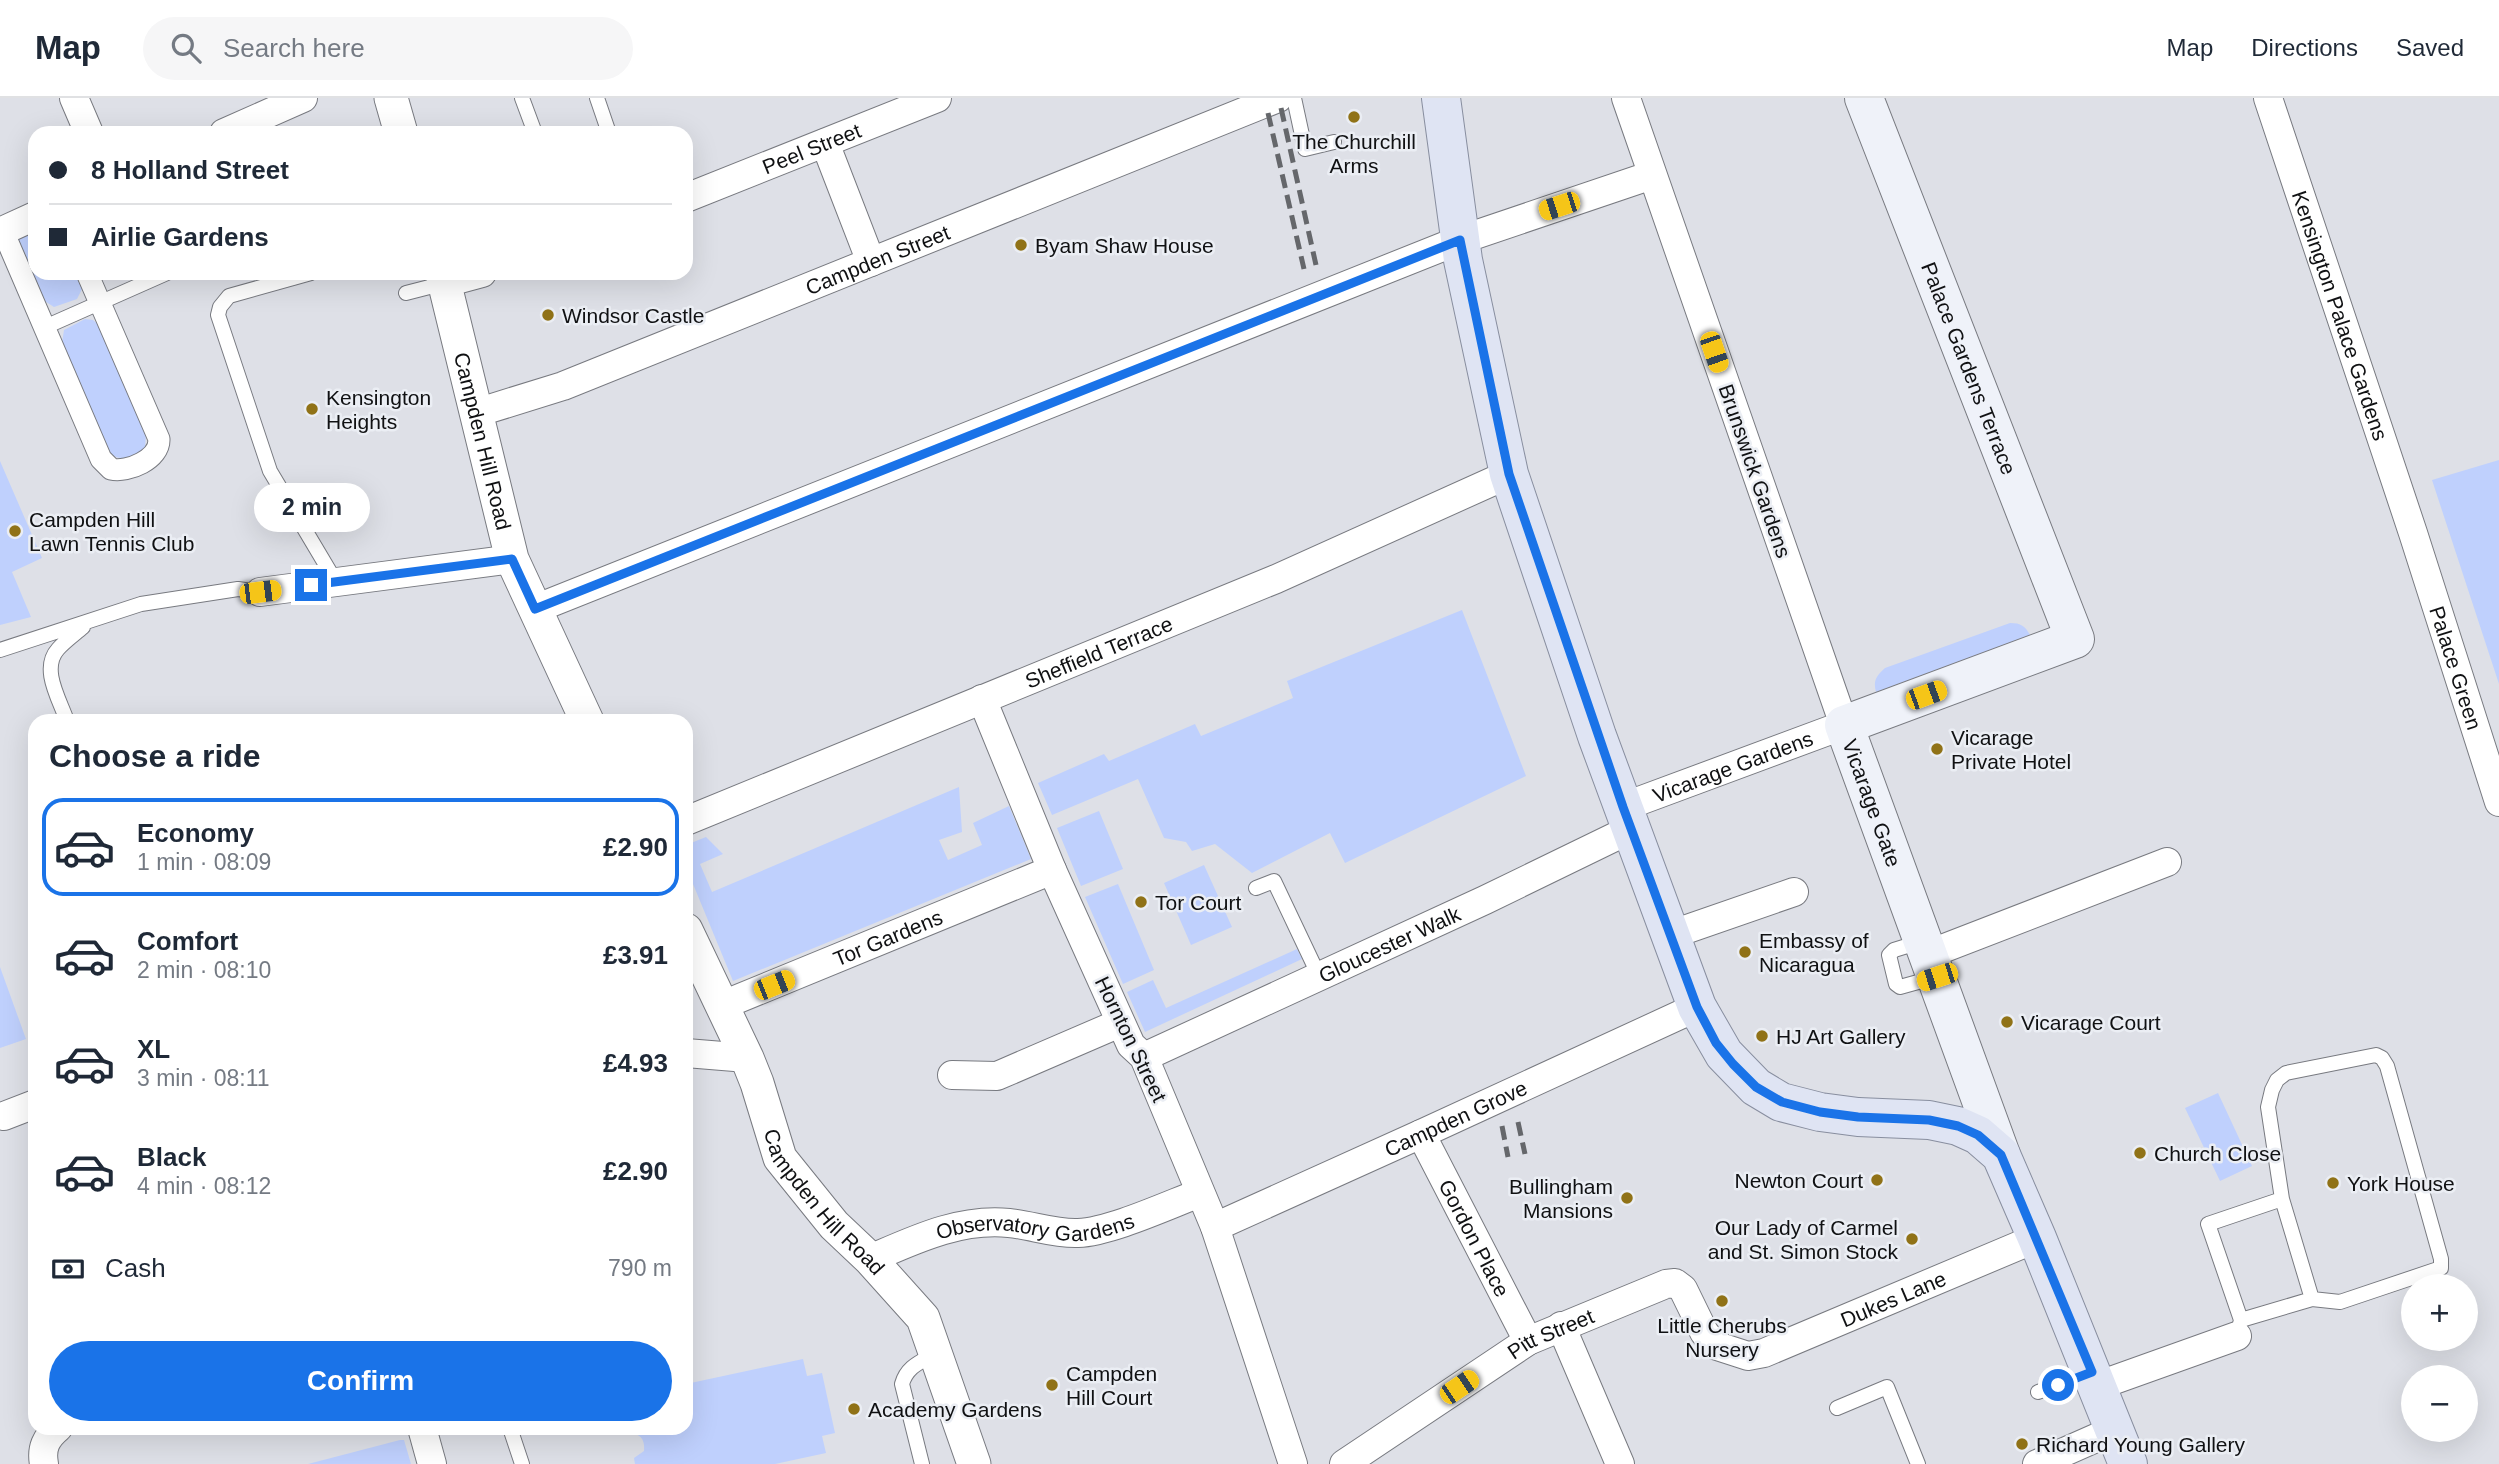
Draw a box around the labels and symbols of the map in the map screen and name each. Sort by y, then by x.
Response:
marker: The Churchill Arms [1346,109,1362,125]
street label: Peel Street [759,118,864,178]
place label: The Churchill Arms [1292,130,1416,177]
street label: Kensington Palace Gardens [2288,187,2393,443]
car [1536,190,1583,222]
street label: Campden Street [802,220,953,299]
place label: Byam Shaw House [1035,234,1214,257]
marker: Byam Shaw House [1013,237,1029,253]
street label: Palace Gardens Terrace [1918,259,2021,478]
place label: Windsor Castle [562,304,704,327]
marker: Windsor Castle [540,307,556,323]
car [1698,329,1731,375]
street label: Campden Hill Road [450,350,516,532]
street label: Brunswick Gardens [1714,381,1796,561]
place label: Kensington Heights [326,386,431,433]
marker: Kensington Heights [304,401,320,417]
callout: 2 min [253,484,369,532]
place label: Campden Hill Lawn Tennis Club [29,508,194,555]
marker: Campden Hill Lawn Tennis Club [7,523,23,539]
route end [295,569,327,601]
car [238,579,283,605]
street label: Palace Green [2426,603,2487,732]
street label: Sheffield Terrace [1022,611,1176,692]
car [1903,678,1950,712]
street label: Vicarage Gardens [1649,726,1816,806]
place label: Vicarage Private Hotel [1951,726,2071,773]
street label: Vicarage Gate [1839,736,1906,870]
marker: Vicarage Private Hotel [1929,741,1945,757]
place label: Tor Court [1155,891,1242,914]
marker: Tor Court [1133,894,1149,910]
street label: Gloucester Walk [1315,901,1464,987]
street label: Tor Gardens [830,905,946,970]
place label: Embassy of Nicaragua [1759,929,1869,976]
marker: Embassy of Nicaragua [1737,944,1753,960]
car [1914,961,1961,993]
car [751,967,798,1003]
street label: Hornton Street [1091,973,1171,1106]
place label: Vicarage Court [2021,1011,2161,1034]
marker: Vicarage Court [1999,1014,2015,1030]
place label: HJ Art Gallery [1776,1025,1906,1048]
marker: HJ Art Gallery [1754,1028,1770,1044]
street label: Campden Grove [1381,1075,1530,1161]
street label: Campden Hill Road [760,1126,889,1279]
place label: Church Close [2154,1142,2281,1165]
marker: Church Close [2132,1145,2148,1161]
place label: Newton Court [1735,1169,1863,1192]
marker: Newton Court [1869,1172,1885,1188]
place label: York House [2347,1172,2455,1195]
place label: Bullingham Mansions [1509,1175,1613,1222]
marker: York House [2325,1175,2341,1191]
street label: Gordon Place [1435,1176,1514,1300]
marker: Bullingham Mansions [1619,1190,1635,1206]
street label: Observatory Gardens [933,1208,1137,1245]
place label: Our Lady of Carmel and St. Simon Stock [1708,1216,1898,1263]
marker: Our Lady of Carmel and St. Simon Stock [1904,1231,1920,1247]
street label: Dukes Lane [1837,1266,1949,1331]
marker: Little Cherubs Nursery [1714,1293,1730,1309]
street label: Pitt Street [1503,1304,1597,1363]
place label: Little Cherubs Nursery [1657,1314,1787,1361]
place label: Campden Hill Court [1066,1362,1157,1409]
car [1436,1367,1483,1407]
route start [2042,1369,2074,1401]
marker: Campden Hill Court [1044,1377,1060,1393]
place label: Academy Gardens [868,1398,1042,1421]
marker: Academy Gardens [846,1401,862,1417]
place label: Richard Young Gallery [2036,1433,2245,1456]
marker: Richard Young Gallery [2014,1436,2030,1452]

